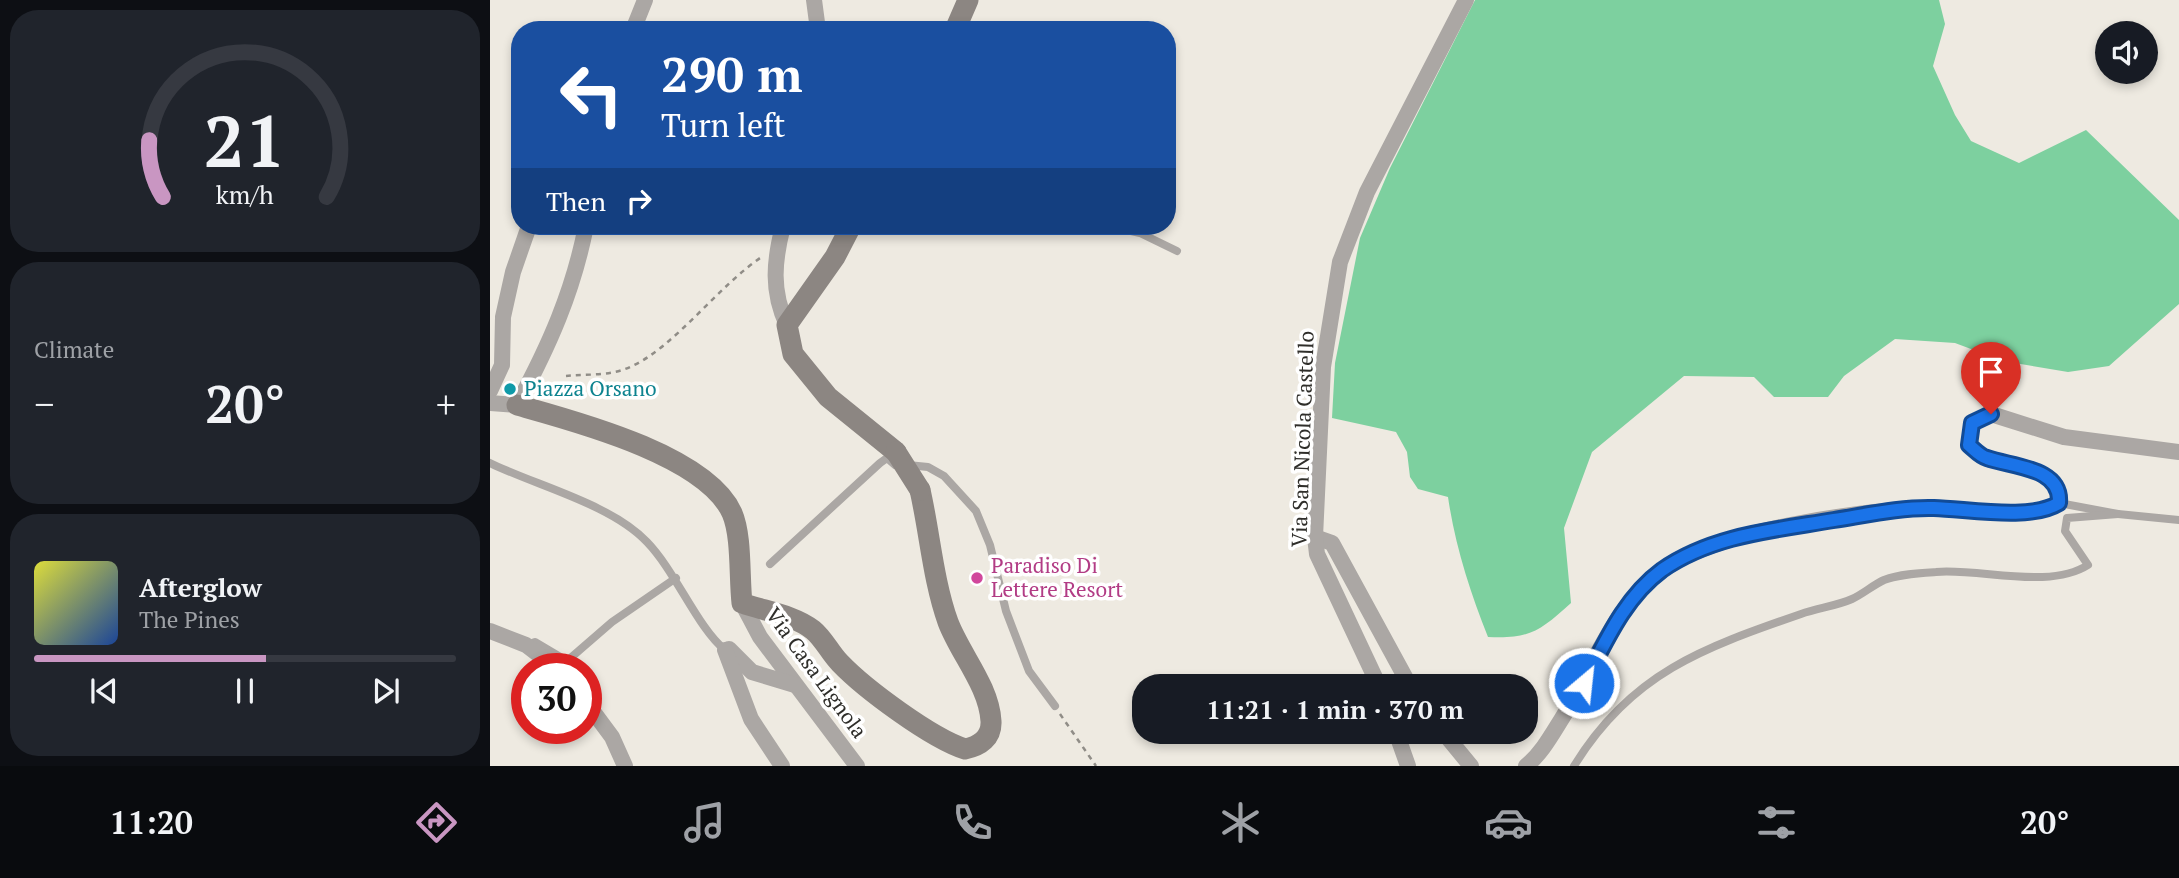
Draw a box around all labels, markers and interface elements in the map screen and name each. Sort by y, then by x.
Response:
map controls [2095,21,2158,84]
button: sound [2095,21,2158,84]
text: 290 m [661,41,803,106]
icon: left [546,49,637,140]
text: 21 [204,91,286,188]
text: Turn left [661,104,785,146]
text: km/h [216,178,274,211]
icon: right [620,182,658,220]
text: Then [546,184,606,218]
street label: Via San Nicola Castello [1284,330,1320,548]
text: Climate [34,334,114,365]
pin [1961,342,2021,414]
icon: arrive [1972,353,2010,391]
text: 20° [205,369,285,438]
place label: Piazza Orsano [524,374,657,402]
text: − [34,379,54,429]
text: + [436,379,456,429]
marker: Piazza Orsano [502,381,518,397]
place label: Paradiso Di Lettere Resort [991,551,1123,603]
text: Afterglow [139,570,262,604]
marker: Paradiso Di Lettere Resort [969,570,985,586]
street label: Via Casa Lignola [760,601,874,744]
text: The Pines [139,604,240,635]
position arrow [1547,646,1621,720]
speed limit sign: 30 [511,653,602,744]
icon: previous [85,672,123,710]
icon: pause [226,672,264,710]
icon: next [367,672,405,710]
text: 11:21 · 1 min · 370 m [1206,692,1464,726]
icon: directions [412,798,461,847]
icon: music [680,798,729,847]
icon: phone [948,798,997,847]
icon: climate [1216,798,1265,847]
icon: car [1484,798,1533,847]
icon: filters [1752,798,1801,847]
text: 11:20 [110,801,193,843]
text: 20° [2020,801,2069,843]

